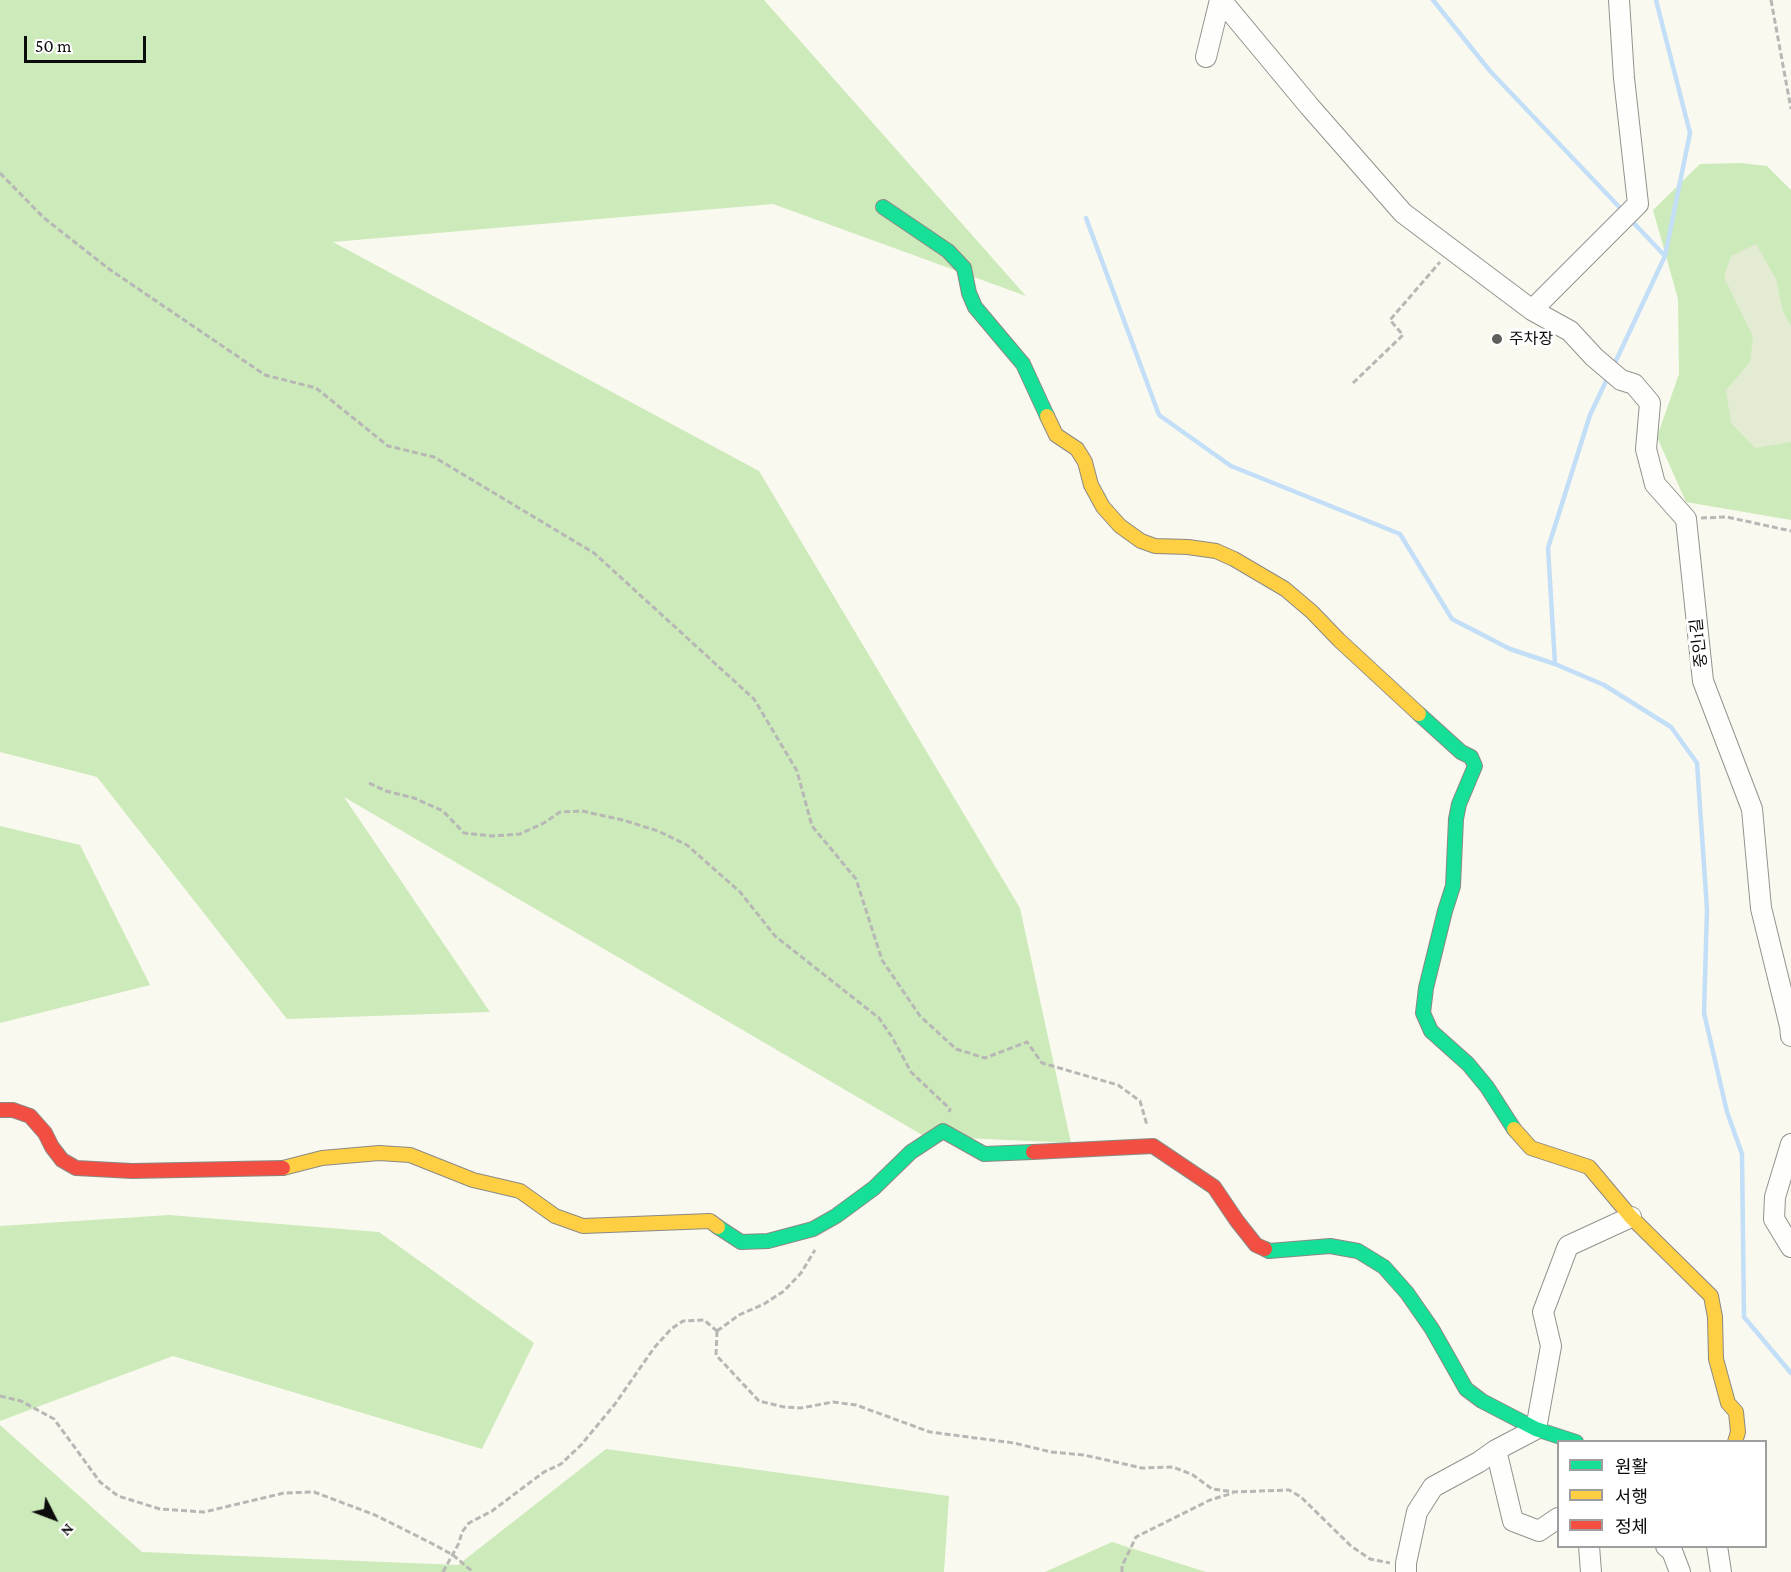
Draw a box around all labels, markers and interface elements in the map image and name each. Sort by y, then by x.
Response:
scale bar [27,24,148,62]
text: 50 m [35,36,72,56]
place label: 주차장 [1509,329,1553,349]
marker: 주차장 [1490,332,1504,346]
street label: 중인1길 [1687,617,1711,669]
legend [1557,1440,1767,1548]
text: 원활 [1615,1457,1648,1477]
text: 서행 [1615,1487,1648,1507]
north arrow [24,1488,84,1548]
text: 정체 [1615,1517,1648,1537]
text: N [58,1521,78,1540]

